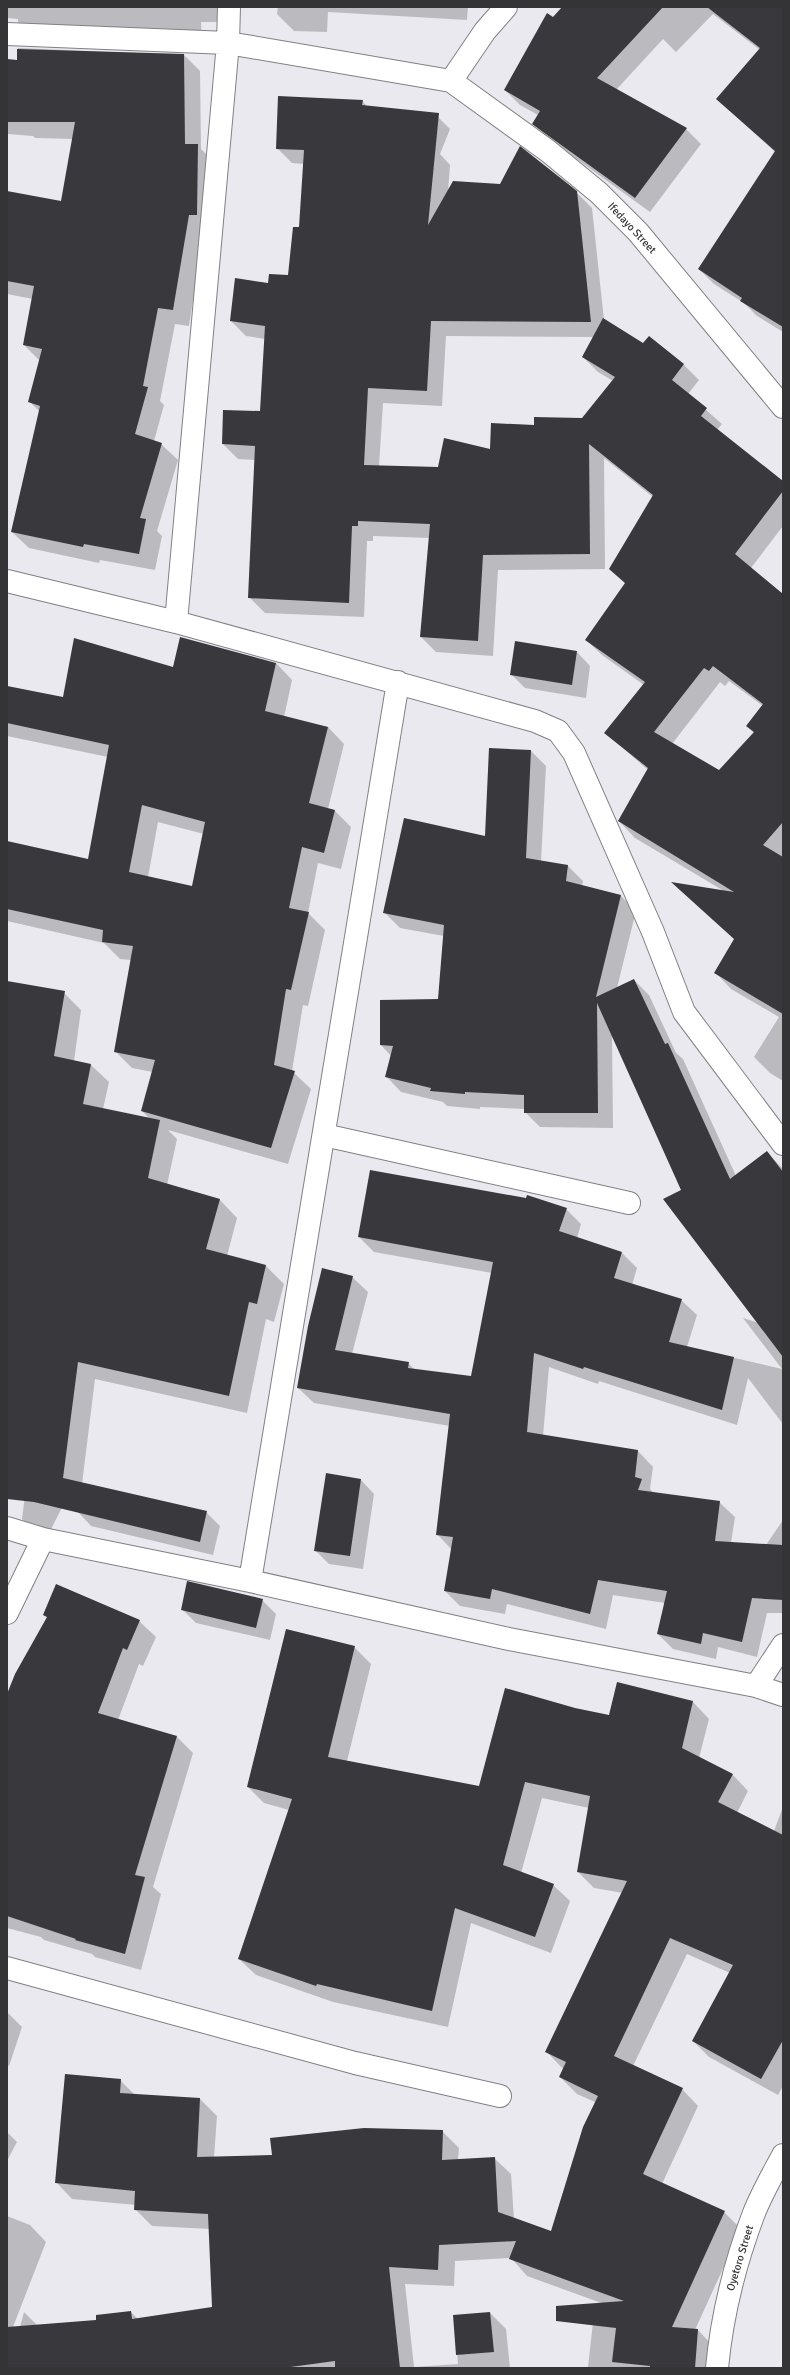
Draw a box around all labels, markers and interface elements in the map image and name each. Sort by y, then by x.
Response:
street label: Ifedayo Street [605,200,659,256]
street label: Oyetoro Street [724,2223,756,2292]

